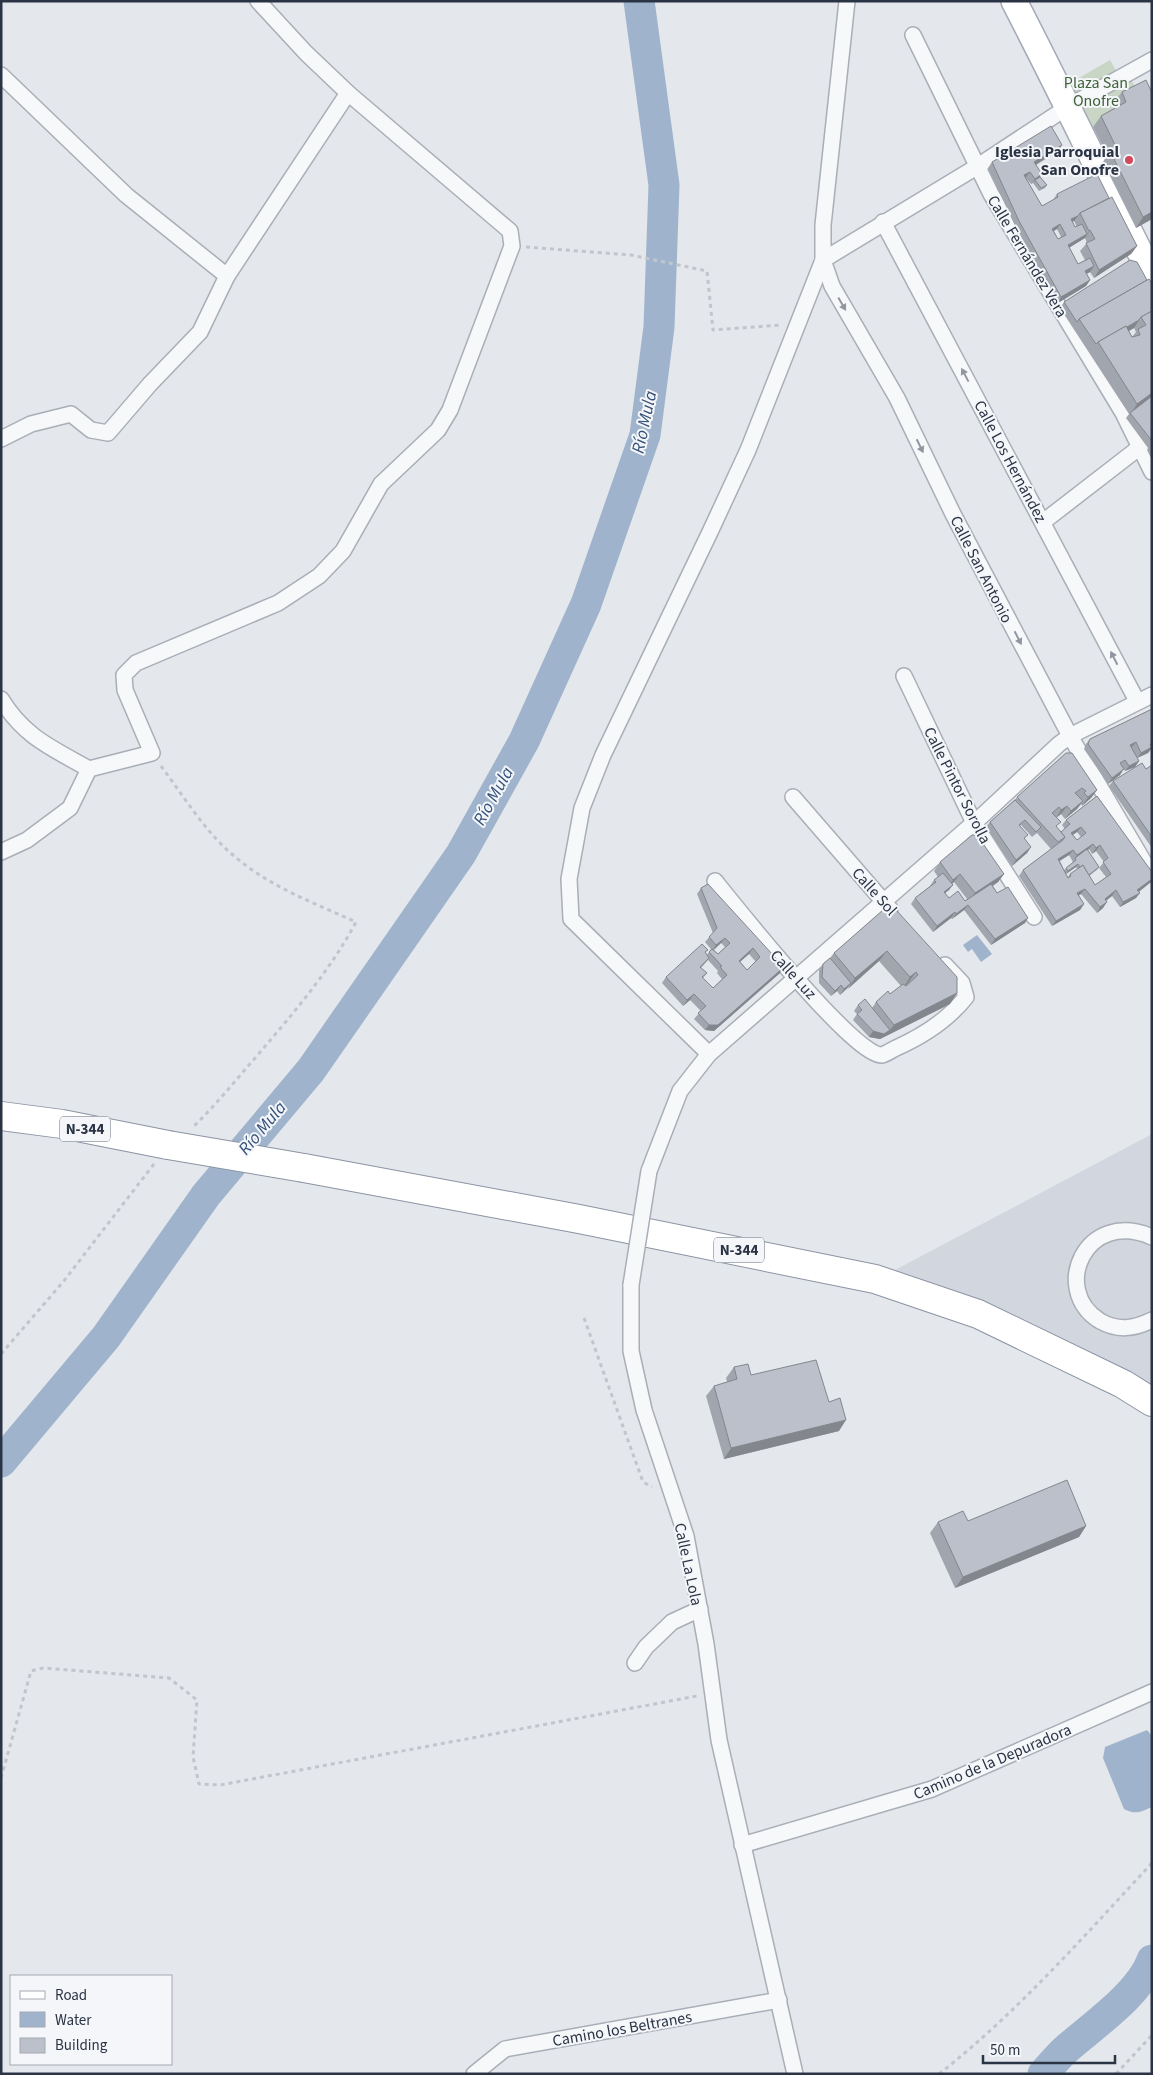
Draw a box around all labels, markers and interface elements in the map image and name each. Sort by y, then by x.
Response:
park label: Plaza San Onofre [1064,72,1128,112]
place label: Iglesia Parroquial San Onofre [995,141,1119,181]
marker: Iglesia Parroquial San Onofre [1123,154,1135,166]
street label: Calle Fernández Vera [982,191,1072,322]
one-way arrow [838,297,847,311]
one-way arrow [961,368,969,383]
water label: Río Mula [626,388,663,456]
street label: Calle Los Hernández [969,396,1052,527]
one-way arrow [917,439,925,453]
street label: Calle San Antonio [945,512,1018,627]
one-way arrow [1014,631,1022,645]
one-way arrow [1110,651,1118,666]
street label: Calle Pintor Sorolla [918,723,996,848]
water label: Río Mula [467,762,520,830]
street label: Calle Sol [847,863,902,921]
street label: Calle Luz [765,945,822,1004]
water label: Río Mula [232,1096,293,1161]
road number: N-344 [60,1116,110,1142]
road number: N-344 [714,1238,764,1262]
street label: Calle La Lola [669,1521,708,1608]
street label: Camino de la Depuradora [910,1719,1075,1805]
legend [10,1975,172,2065]
text: Road [55,1985,87,2006]
street label: Camino los Beltranes [551,2006,694,2052]
text: Water [55,2010,92,2031]
scale bar [983,2032,1116,2064]
text: Building [55,2035,108,2056]
text: 50 m [990,2040,1020,2061]

